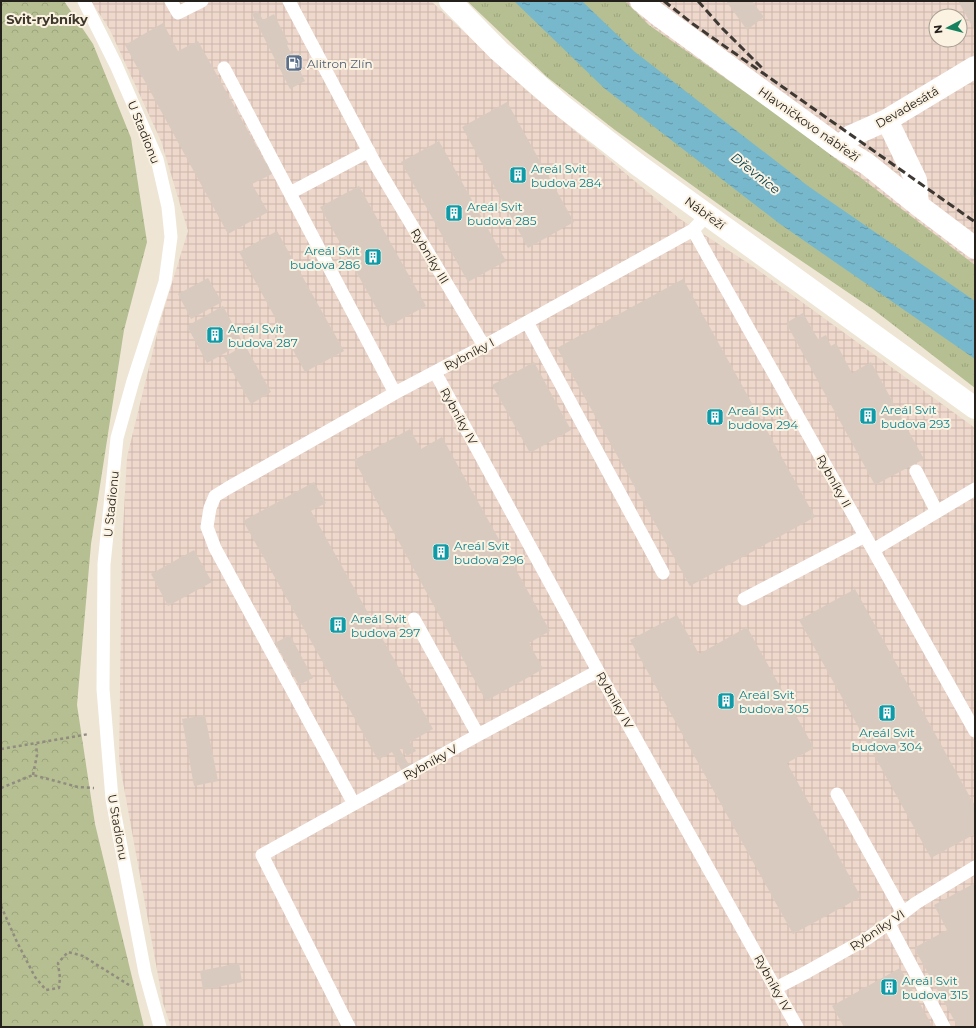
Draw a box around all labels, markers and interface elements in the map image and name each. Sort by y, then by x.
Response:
north arrow [928,8,968,48]
district label: Svit-rybníky [6,11,88,27]
text: N [931,24,946,34]
fuel station icon: Alitron Zlín [284,53,304,73]
place label: Alitron Zlín [307,56,373,71]
street label: Hlavničkovo nábřeží [755,83,863,165]
street label: Devadesátá [873,83,941,131]
street label: U Stadionu [125,98,163,166]
water label: Dřevnice [728,149,784,197]
place label: Areál Svit budova 284 [531,161,602,190]
building icon: Areál Svit budova 284 [508,165,528,185]
street label: Nábřeží [682,193,729,233]
place label: Areál Svit budova 285 [467,199,537,228]
building icon: Areál Svit budova 285 [444,203,464,223]
street label: Rybníky III [408,226,452,286]
place label: Areál Svit budova 286 [290,243,360,272]
building icon: Areál Svit budova 286 [363,247,383,267]
place label: Areál Svit budova 287 [228,321,298,350]
building icon: Areál Svit budova 287 [205,325,225,345]
street label: Rybníky I [441,335,497,373]
street label: Rybníky IV [437,385,481,448]
place label: Areál Svit budova 293 [881,402,950,431]
place label: Areál Svit budova 294 [728,403,798,432]
building icon: Areál Svit budova 293 [858,406,878,426]
building icon: Areál Svit budova 294 [705,407,725,427]
street label: Rybníky II [813,452,855,510]
street label: U Stadionu [100,470,122,538]
place label: Areál Svit budova 296 [454,538,524,567]
building icon: Areál Svit budova 296 [431,542,451,562]
place label: Areál Svit budova 297 [351,611,420,640]
building icon: Areál Svit budova 297 [328,615,348,635]
street label: Rybníky IV [593,669,637,732]
place label: Areál Svit budova 305 [739,687,809,716]
building icon: Areál Svit budova 305 [716,691,736,711]
building icon: Areál Svit budova 304 [877,703,897,723]
place label: Areál Svit budova 304 [852,725,922,754]
street label: Rybníky V [400,741,460,783]
street label: U Stadionu [105,793,131,861]
street label: Rybníky VI [847,906,907,954]
street label: Rybníky IV [751,952,795,1015]
place label: Areál Svit budova 315 [902,973,968,1002]
building icon: Areál Svit budova 315 [879,977,899,997]

